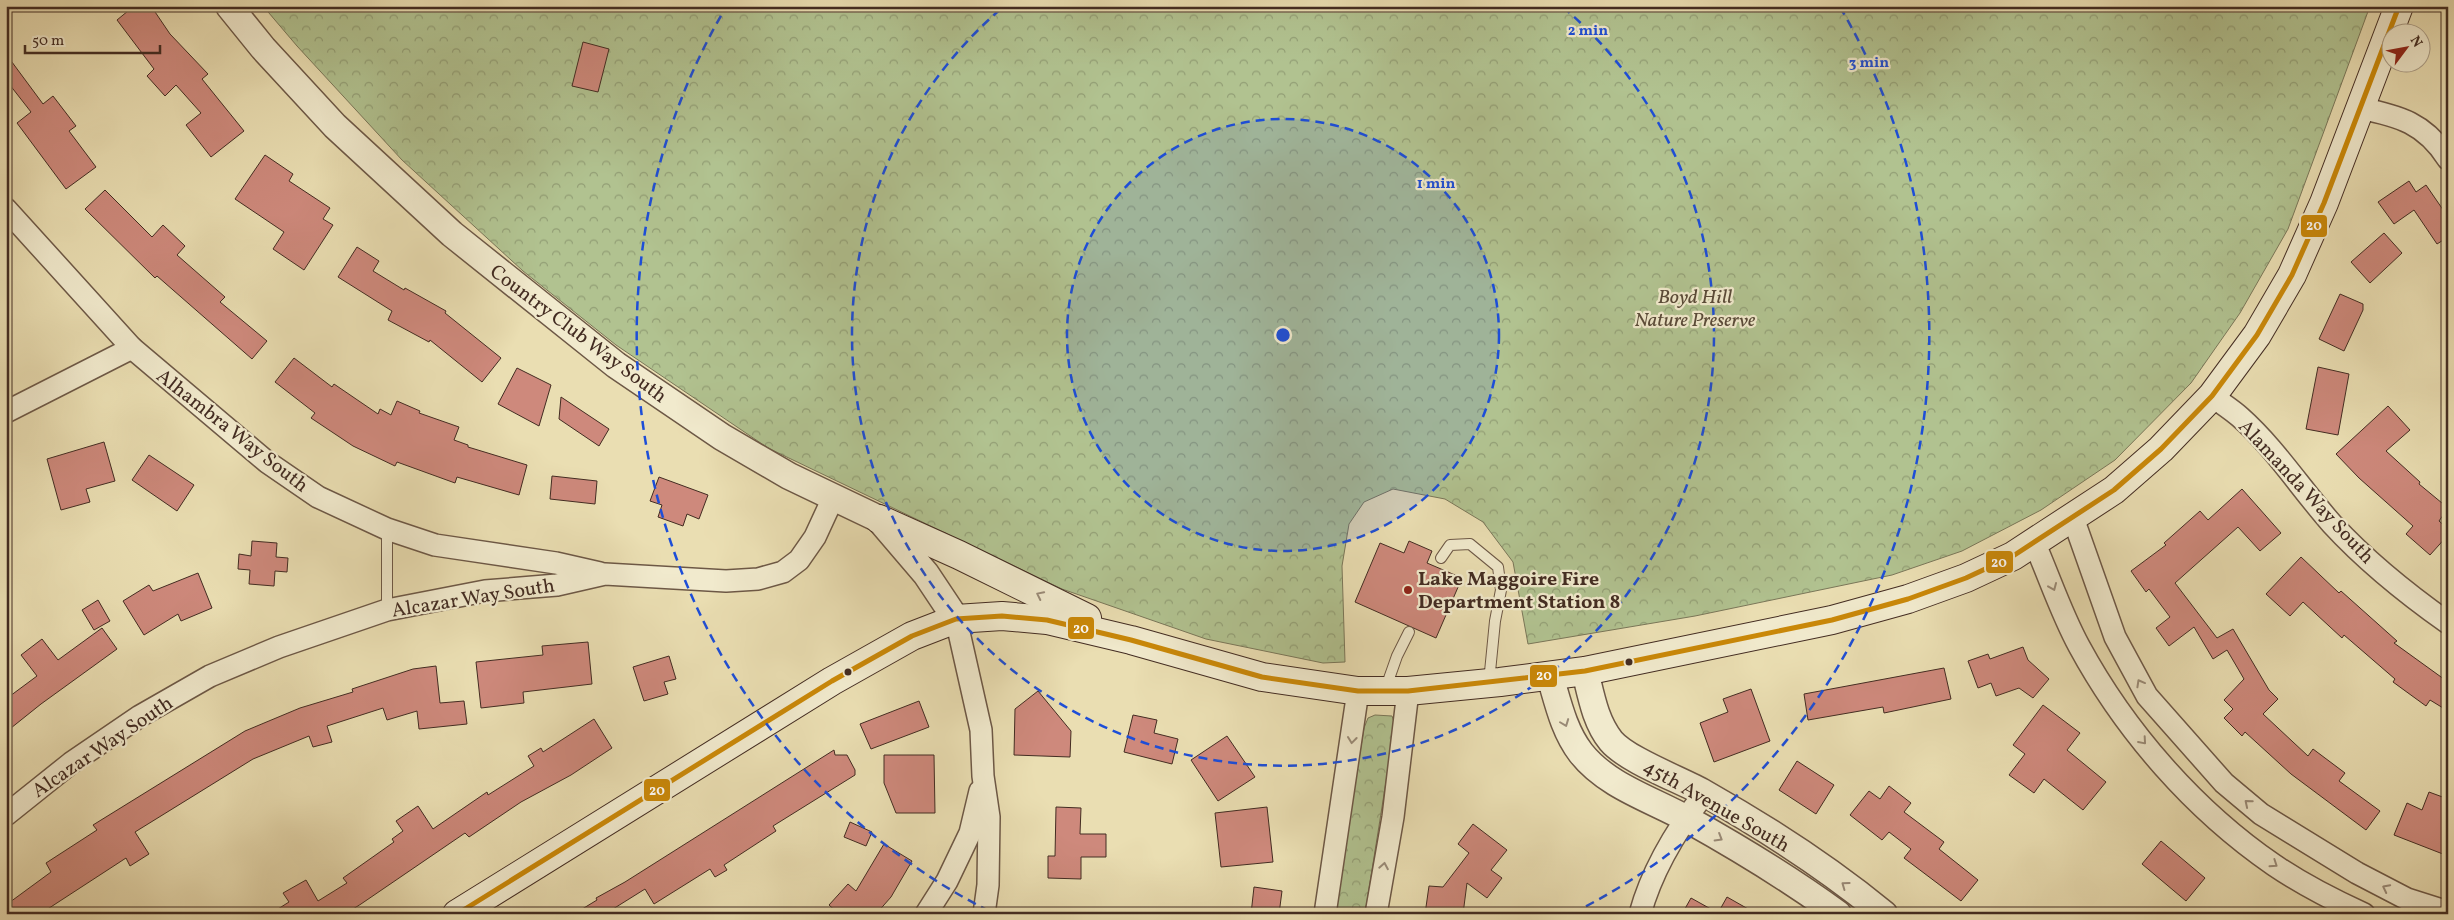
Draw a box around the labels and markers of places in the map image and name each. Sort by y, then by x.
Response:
centre of rings [1274,326,1292,344]
place label: Lake Maggoire Fire Department Station 8 [1418,566,1620,617]
marker: Lake Maggoire Fire Department Station 8 [1402,584,1414,596]
unlabelled marker [1624,657,1634,667]
unlabelled marker [843,667,853,677]

